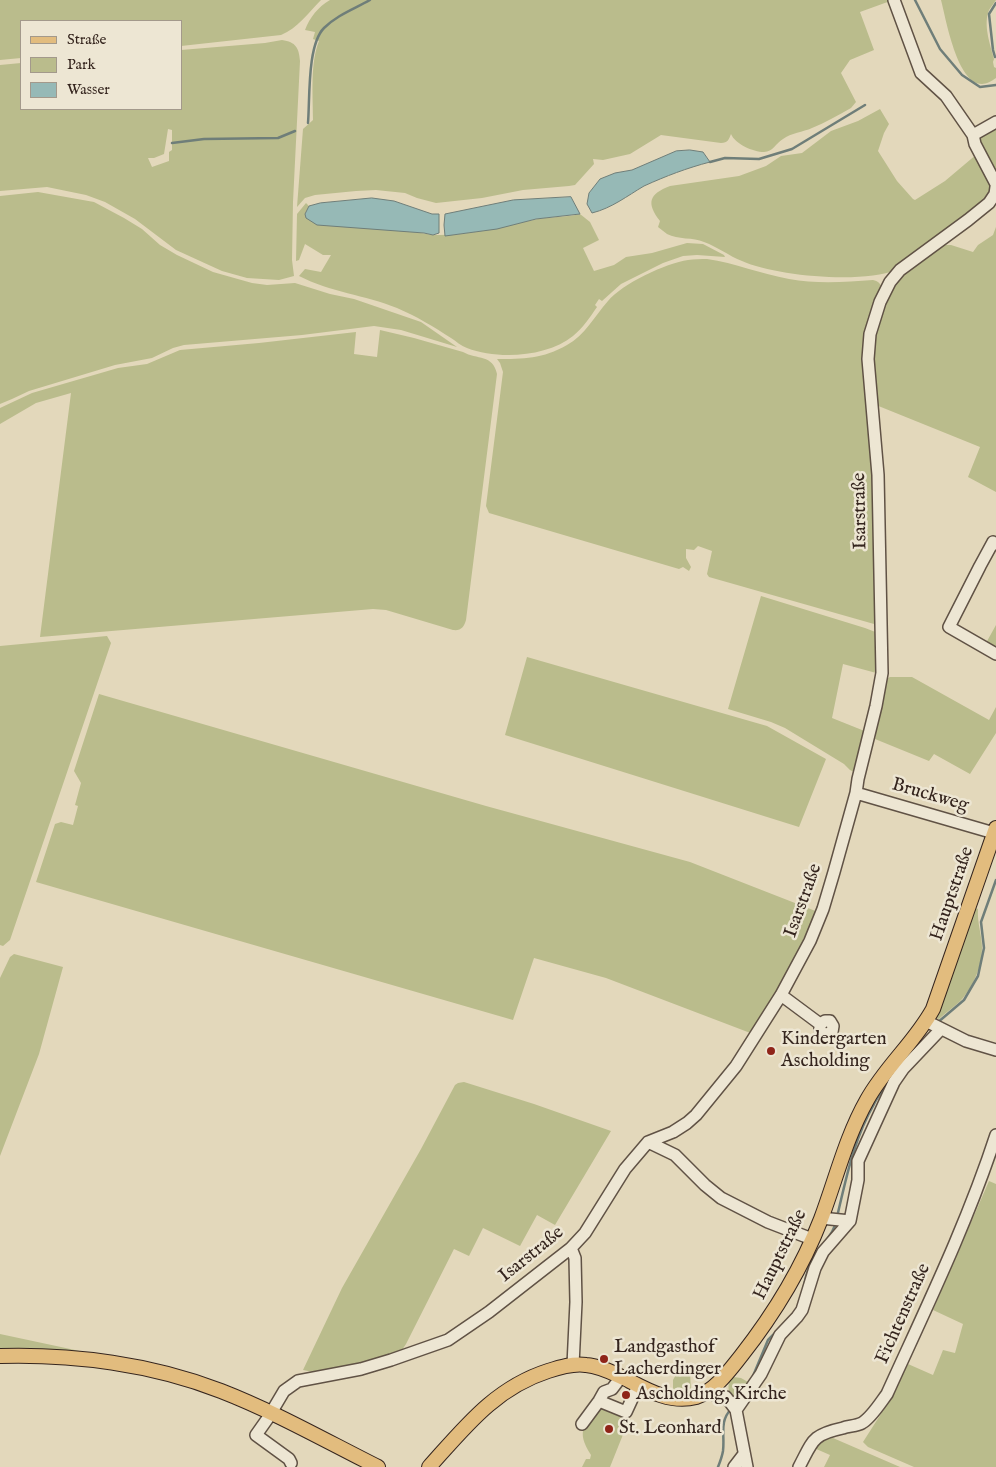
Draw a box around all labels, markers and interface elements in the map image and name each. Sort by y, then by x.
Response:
legend [20,20,182,110]
text: Straße [67,30,106,49]
text: Park [67,55,96,74]
text: Wasser [67,80,110,99]
street label: Isarstraße [849,472,873,550]
street label: Bruckweg [889,774,971,818]
street label: Hauptstraße [926,844,980,944]
street label: Isarstraße [780,861,828,941]
place label: Kindergarten Ascholding [781,1029,887,1073]
marker: Kindergarten Ascholding [765,1045,777,1057]
street label: Hauptstraße [749,1206,813,1304]
street label: Isarstraße [495,1222,569,1288]
street label: Fichtenstraße [872,1260,936,1368]
place label: Landgasthof Lacherdinger [614,1337,721,1381]
marker: Landgasthof Lacherdinger [598,1353,610,1365]
place label: Ascholding, Kirche [636,1384,786,1406]
marker: Ascholding, Kirche [620,1389,632,1401]
place label: St. Leonhard [619,1418,722,1440]
marker: St. Leonhard [603,1423,615,1435]

